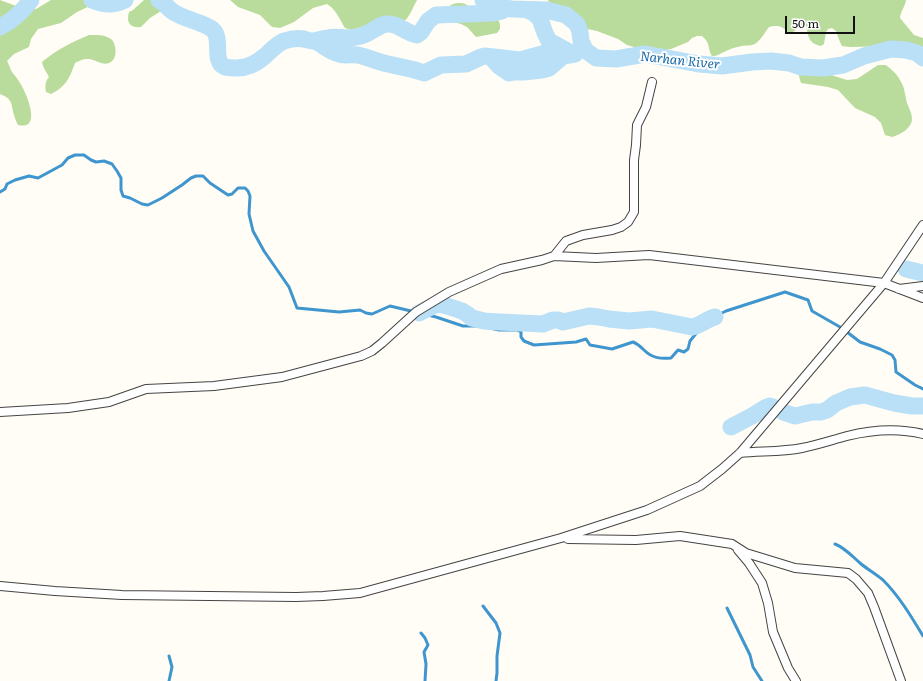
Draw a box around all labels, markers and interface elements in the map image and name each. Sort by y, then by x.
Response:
scale bar [787,8,857,34]
text: 50 m [792,14,819,32]
water label: Narhan River [639,49,721,73]

